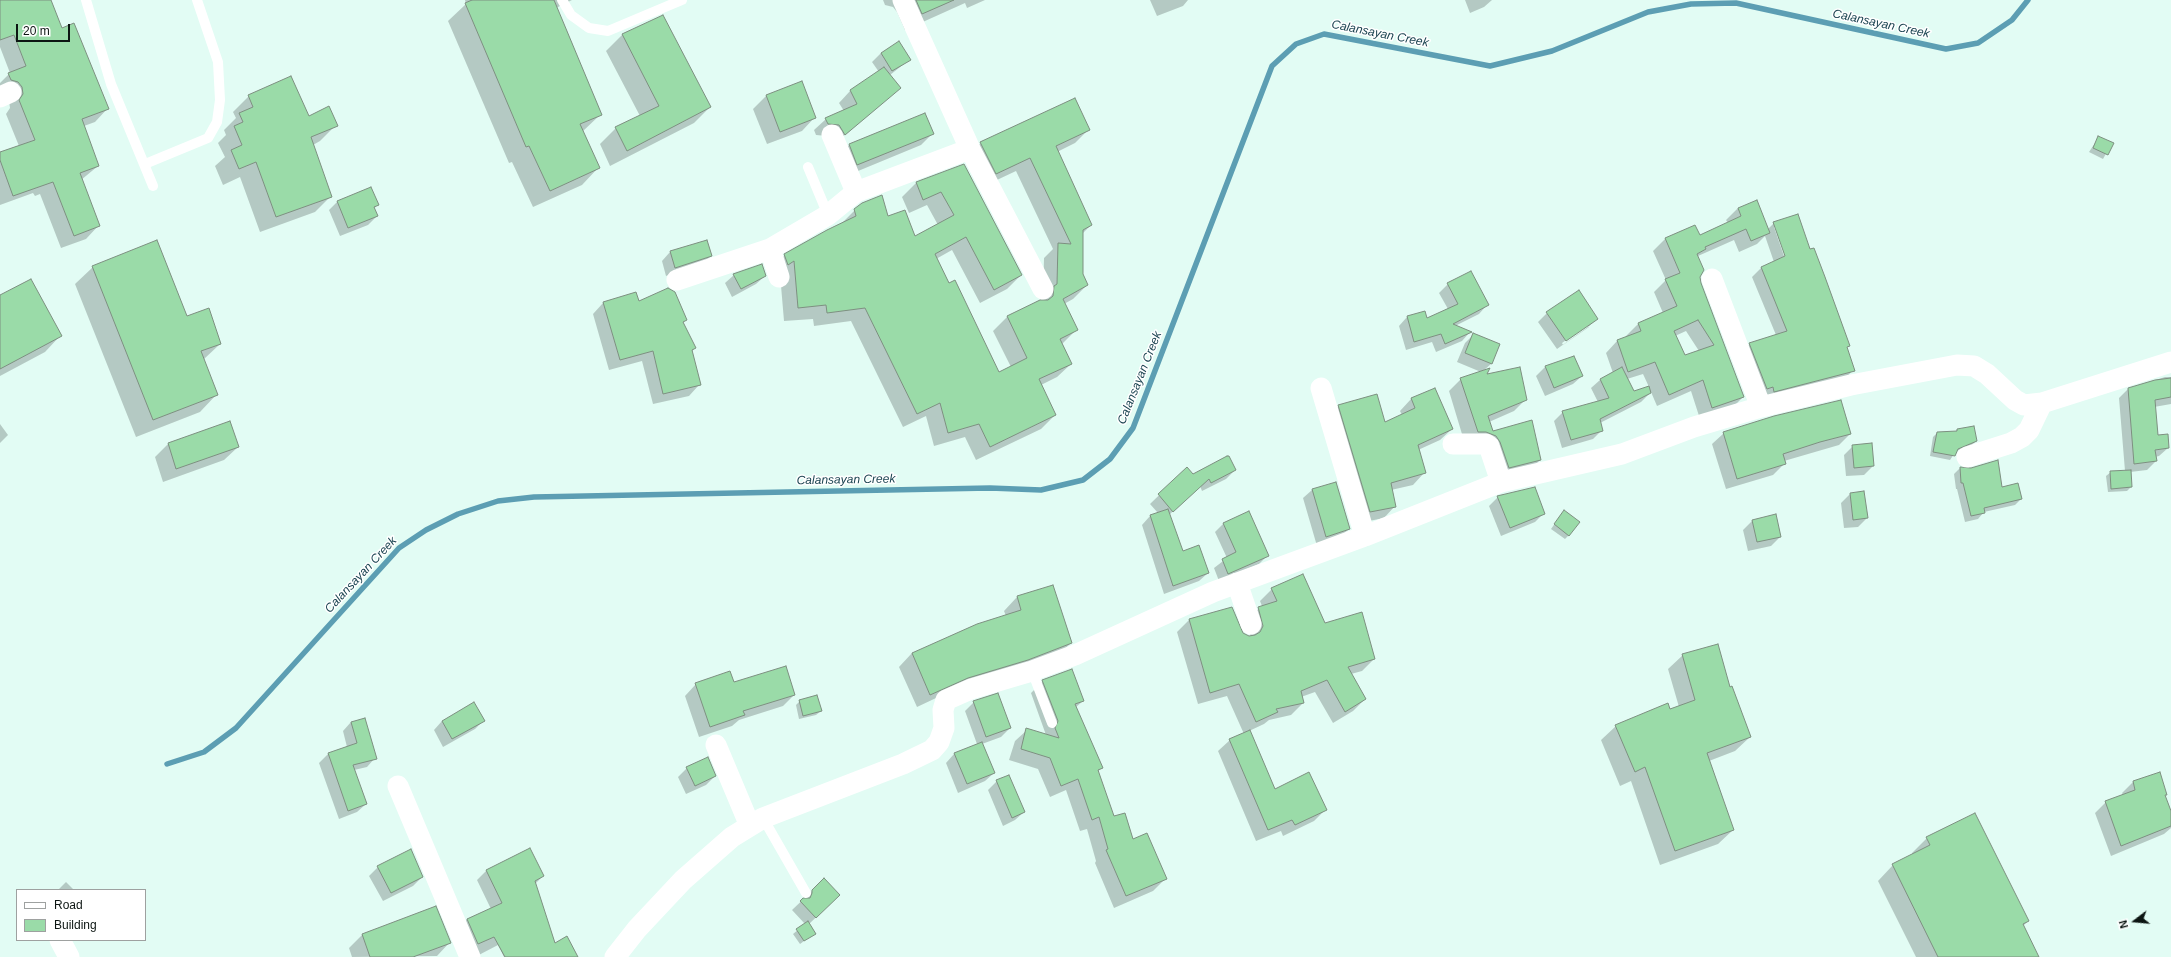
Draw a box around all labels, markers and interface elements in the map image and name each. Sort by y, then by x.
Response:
water label: Calansayan Creek [1831,7,1931,41]
scale bar [18,16,72,42]
water label: Calansayan Creek [1330,18,1430,50]
text: 20 m [23,24,50,38]
water label: Calansayan Creek [1115,330,1165,426]
water label: Calansayan Creek [797,472,895,488]
water label: Calansayan Creek [322,534,400,616]
legend [16,889,146,941]
text: Road [54,898,83,912]
north arrow [2115,901,2155,941]
text: Building [54,918,97,932]
text: N [2117,919,2130,930]

